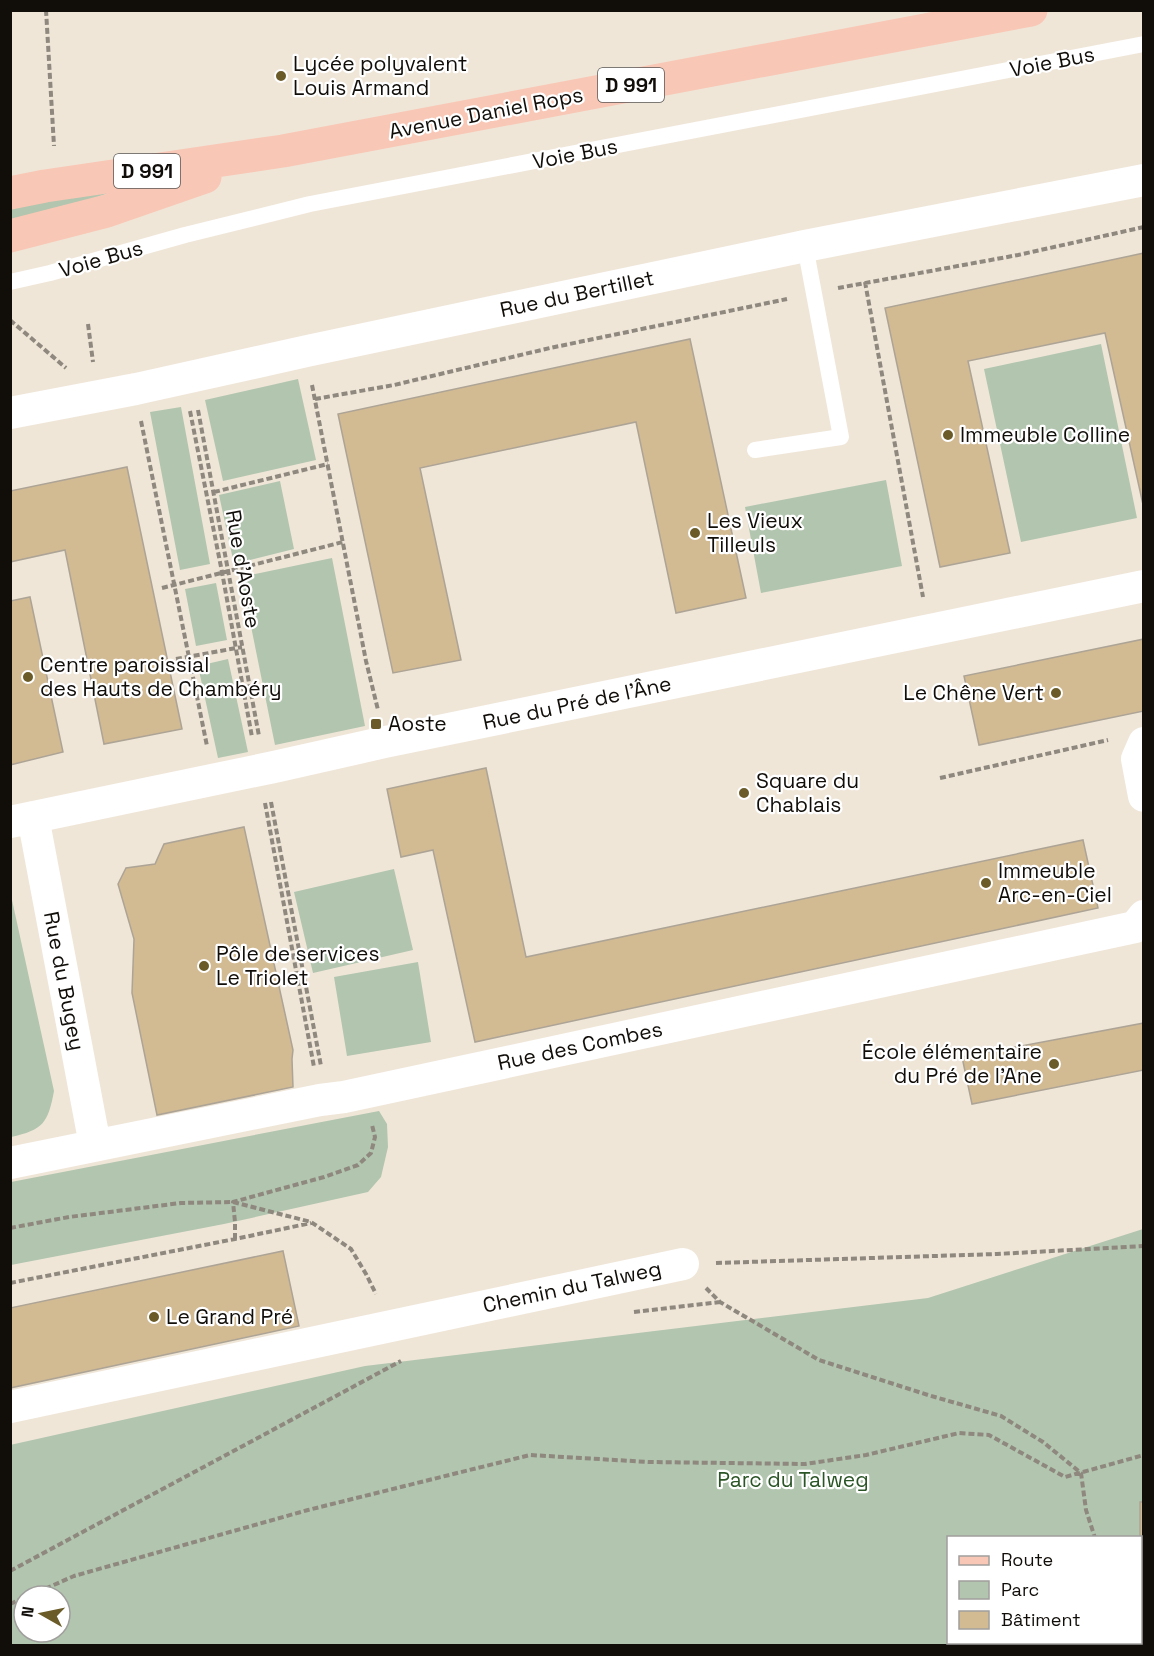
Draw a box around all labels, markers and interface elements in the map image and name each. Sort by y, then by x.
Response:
street label: Voie Bus [1007,40,1097,83]
place label: Lycée polyvalent Louis Armand [293,50,467,101]
road number: D 991 [598,68,664,102]
marker: Lycée polyvalent Louis Armand [274,69,288,83]
street label: Avenue Daniel Rops [386,80,585,145]
street label: Voie Bus [530,132,620,175]
road number: D 991 [114,154,180,188]
street label: Voie Bus [56,234,146,283]
street label: Rue du Bertillet [497,264,656,323]
place label: Immeuble Colline [960,421,1130,448]
marker: Immeuble Colline [941,428,955,442]
place label: Les Vieux Tilleuls [707,507,803,558]
street label: Rue d'Aoste [220,508,267,630]
marker: Les Vieux Tilleuls [688,526,702,540]
place label: Centre paroissial des Hauts de Chambéry [40,651,282,702]
street label: Rue du Pré de l'Âne [480,669,674,736]
marker: Centre paroissial des Hauts de Chambéry [21,670,35,684]
place label: Le Chêne Vert [903,679,1044,706]
marker: Le Chêne Vert [1049,686,1063,700]
place label: Aoste [388,710,447,737]
marker: Aoste [369,717,383,731]
place label: Square du Chablais [756,767,859,818]
marker: Square du Chablais [737,786,751,800]
place label: Immeuble Arc-en-Ciel [998,857,1112,908]
marker: Immeuble Arc-en-Ciel [979,876,993,890]
street label: Rue du Bugey [38,909,91,1053]
place label: Pôle de services Le Triolet [216,940,380,991]
marker: Pôle de services Le Triolet [197,959,211,973]
street label: Rue des Combes [495,1015,665,1076]
place label: École élémentaire du Pré de l'Ane [862,1038,1042,1089]
marker: École élémentaire du Pré de l'Ane [1047,1057,1061,1071]
street label: Chemin du Talweg [480,1254,664,1319]
place label: Le Grand Pré [166,1303,293,1330]
marker: Le Grand Pré [147,1310,161,1324]
park label: Parc du Talweg [717,1466,869,1493]
legend [947,1536,1142,1644]
text: Route [1001,1548,1053,1571]
text: Parc [1001,1578,1039,1601]
north arrow [12,1584,72,1644]
text: N [16,1605,39,1619]
text: Bâtiment [1001,1608,1081,1631]

